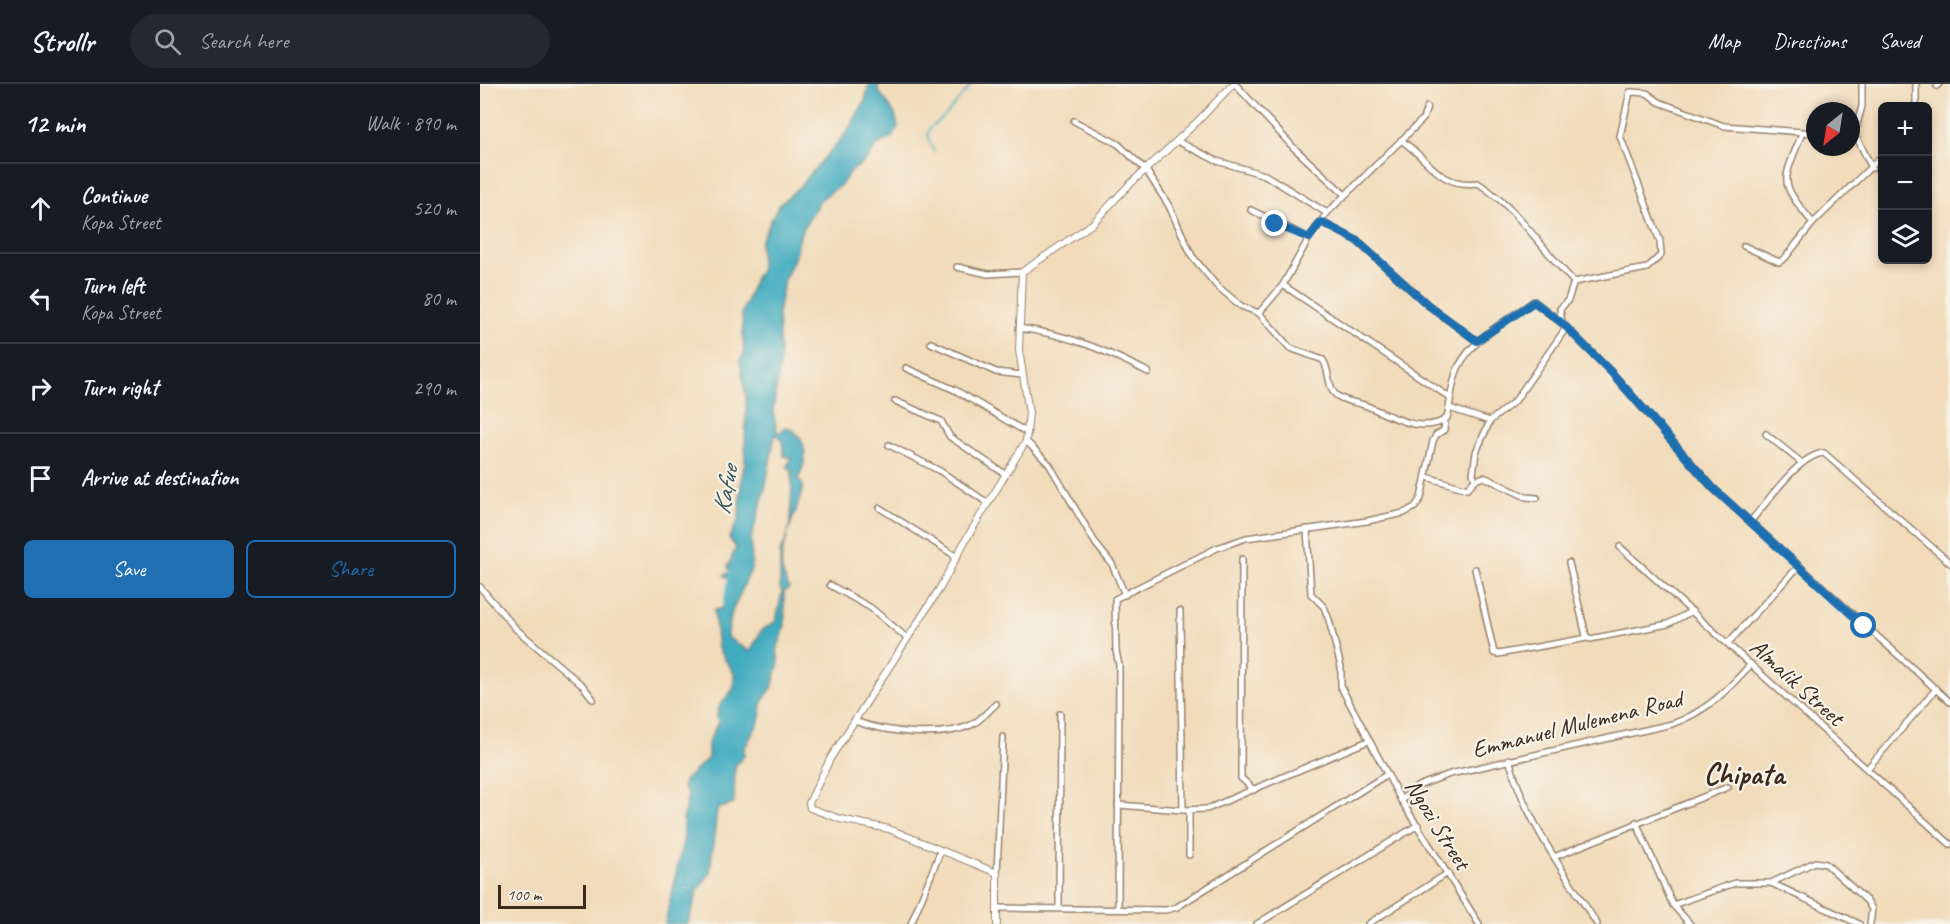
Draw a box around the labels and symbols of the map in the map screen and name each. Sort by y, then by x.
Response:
north arrow [1806,102,1860,156]
route end [1261,210,1287,236]
water label: Kafue [705,460,746,517]
route start [1850,612,1876,638]
street label: Almalik Street [1744,632,1852,733]
street label: Emmanuel Mulemena Road [1469,683,1688,765]
district label: Chipata [1704,755,1787,793]
street label: Ngozi Street [1398,773,1479,877]
scale bar [498,882,586,910]

